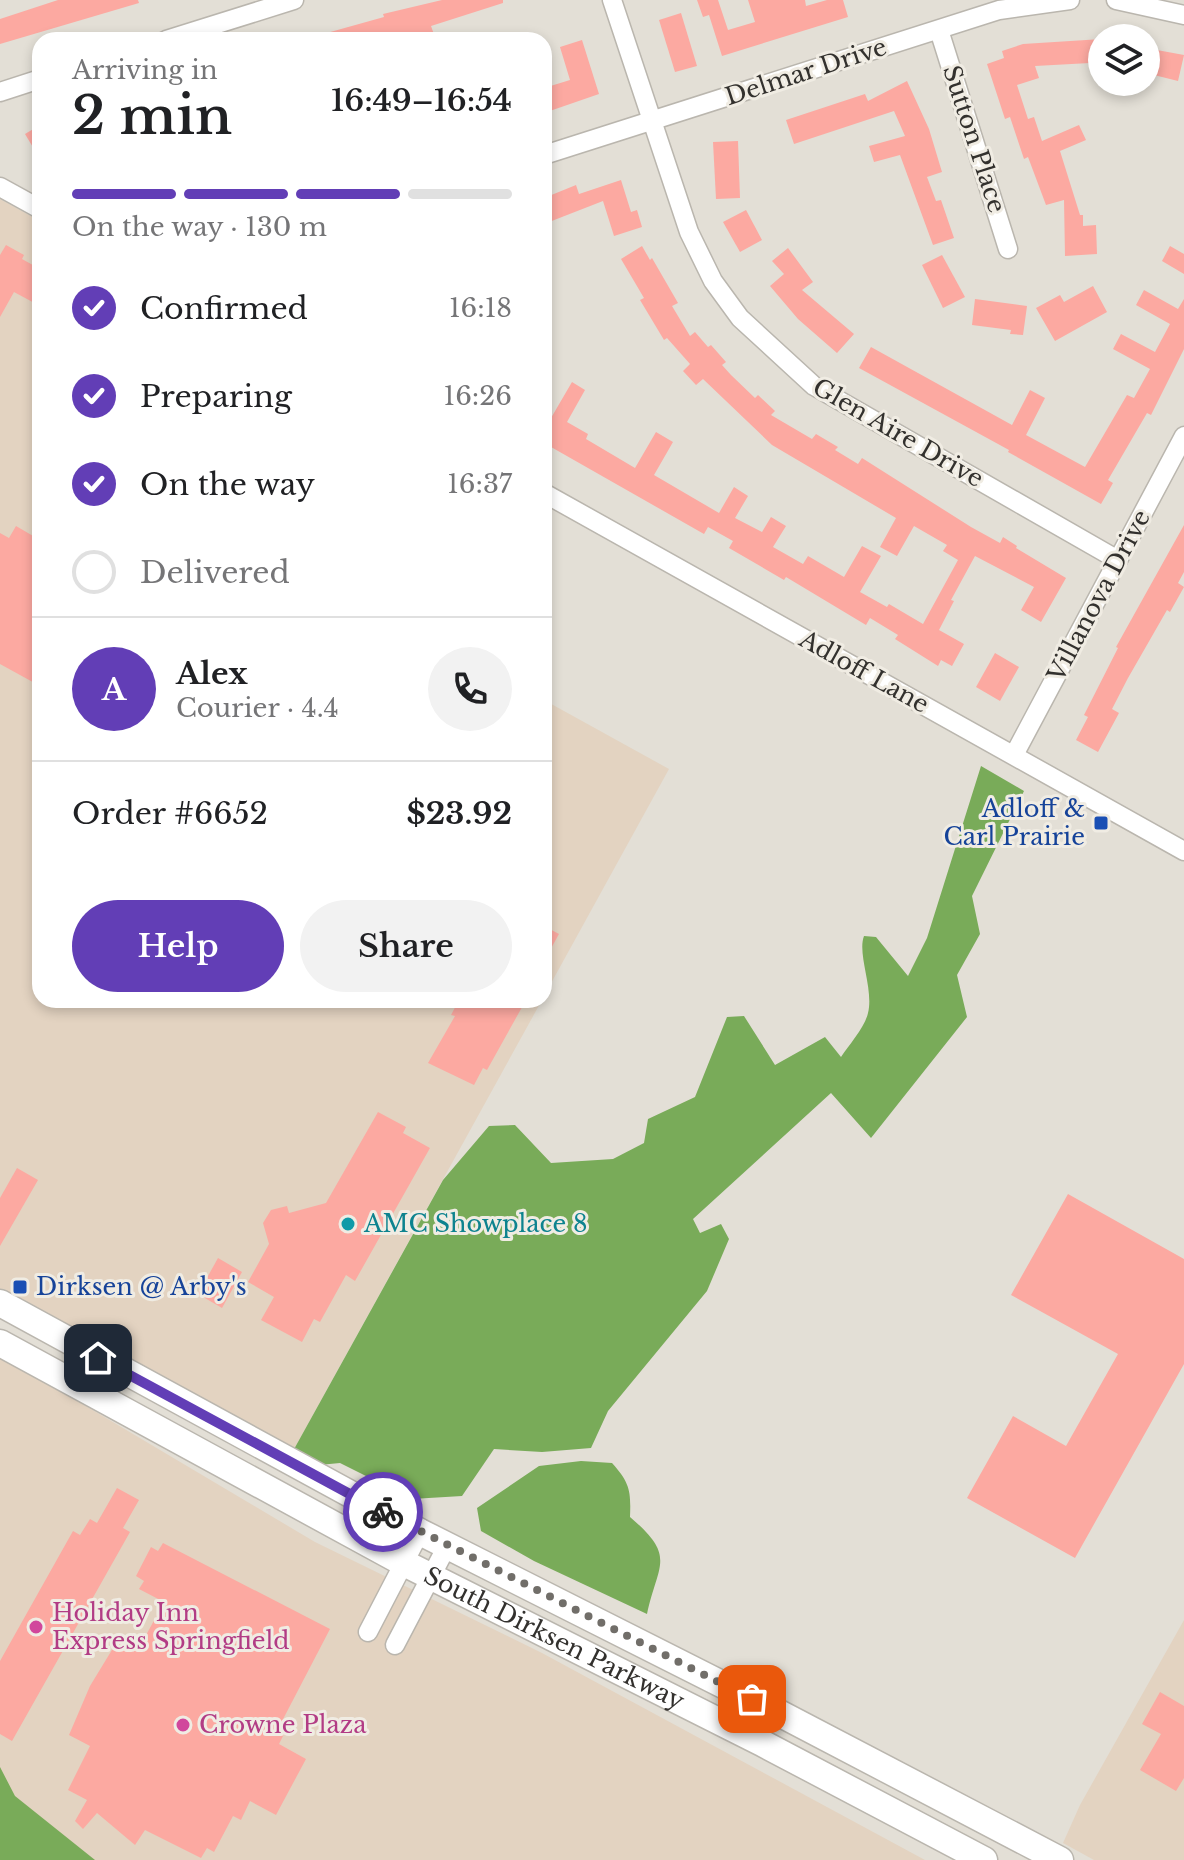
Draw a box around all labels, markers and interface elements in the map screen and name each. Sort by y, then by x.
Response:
map controls [1088,24,1160,96]
button: layers [1088,24,1160,96]
street label: Delmar Drive [721,32,890,111]
text: Arriving in [72,54,218,86]
street label: Sutton Place [937,62,1012,216]
text: 16:49–16:54 [331,82,512,119]
text: 2 min [72,84,232,148]
text: On the way · 130 m [72,211,327,243]
icon: check [72,286,116,330]
text: Confirmed [140,290,308,327]
text: 16:18 [449,292,512,324]
street label: Glen Aire Drive [808,372,989,493]
icon: check [72,374,116,418]
text: Preparing [140,378,292,415]
text: 16:26 [444,380,512,412]
icon: check [72,462,116,506]
text: On the way [140,466,315,503]
text: 16:37 [447,468,512,500]
street label: Villanova Drive [1041,505,1156,687]
text: Delivered [140,554,290,591]
street label: Adloff Lane [794,624,934,719]
button: phone [428,647,512,731]
text: Alex [176,655,248,692]
text: A [102,671,126,708]
text: Courier · 4.4 [176,692,339,724]
place label: Adloff & Carl Prairie [944,794,1085,851]
text: Order #6652 [72,795,268,832]
text: $23.92 [406,795,512,832]
marker: Adloff & Carl Prairie [1092,814,1110,832]
button: Help [72,900,284,992]
button: Share [300,900,512,992]
place label: AMC Showplace 8 [363,1209,588,1238]
marker: AMC Showplace 8 [339,1215,357,1233]
place label: Dirksen @ Arby's [36,1272,247,1301]
marker: Dirksen @ Arby's [11,1278,29,1296]
pin [64,1324,132,1392]
icon: home [76,1336,120,1380]
courier [343,1472,423,1552]
icon: bike [361,1490,405,1534]
street label: South Dirksen Parkway [419,1560,690,1716]
place label: Holiday Inn Express Springfield [52,1598,290,1655]
marker: Holiday Inn Express Springfield [27,1618,45,1636]
pin [718,1665,786,1733]
icon: bag [730,1677,774,1721]
place label: Crowne Plaza [199,1710,367,1739]
marker: Crowne Plaza [174,1716,192,1734]

